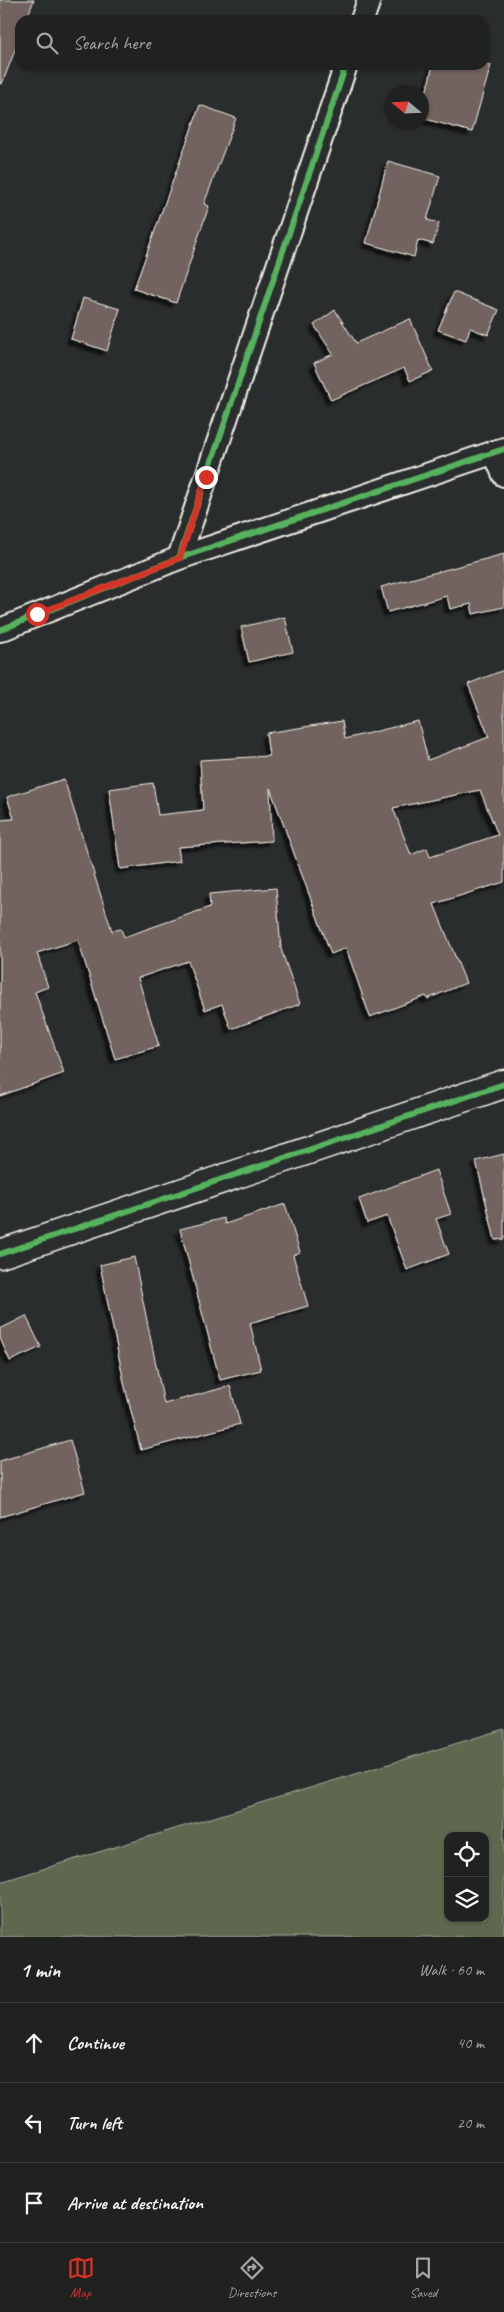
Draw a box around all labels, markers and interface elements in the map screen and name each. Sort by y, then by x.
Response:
search box [15,15,489,70]
icon: search [33,29,61,57]
text: Search here [73,31,150,55]
north arrow [384,85,429,130]
route end [195,466,218,489]
route start [26,603,49,626]
map controls [444,1832,489,1922]
button: locate [444,1832,489,1877]
button: layers [444,1877,489,1922]
text: 1 min [20,1957,60,1983]
text: Walk · 60 m [419,1960,484,1980]
icon: ahead [20,2029,48,2057]
text: Continue [67,2031,124,2055]
text: 40 m [457,2033,484,2053]
icon: left [20,2109,48,2137]
text: Turn left [67,2111,122,2135]
text: 20 m [457,2113,484,2133]
icon: arrive [20,2189,48,2217]
text: Arrive at destination [67,2191,203,2215]
tab: Map [67,2254,95,2301]
tab: Directions [228,2254,276,2301]
tab: Saved [409,2254,437,2301]

